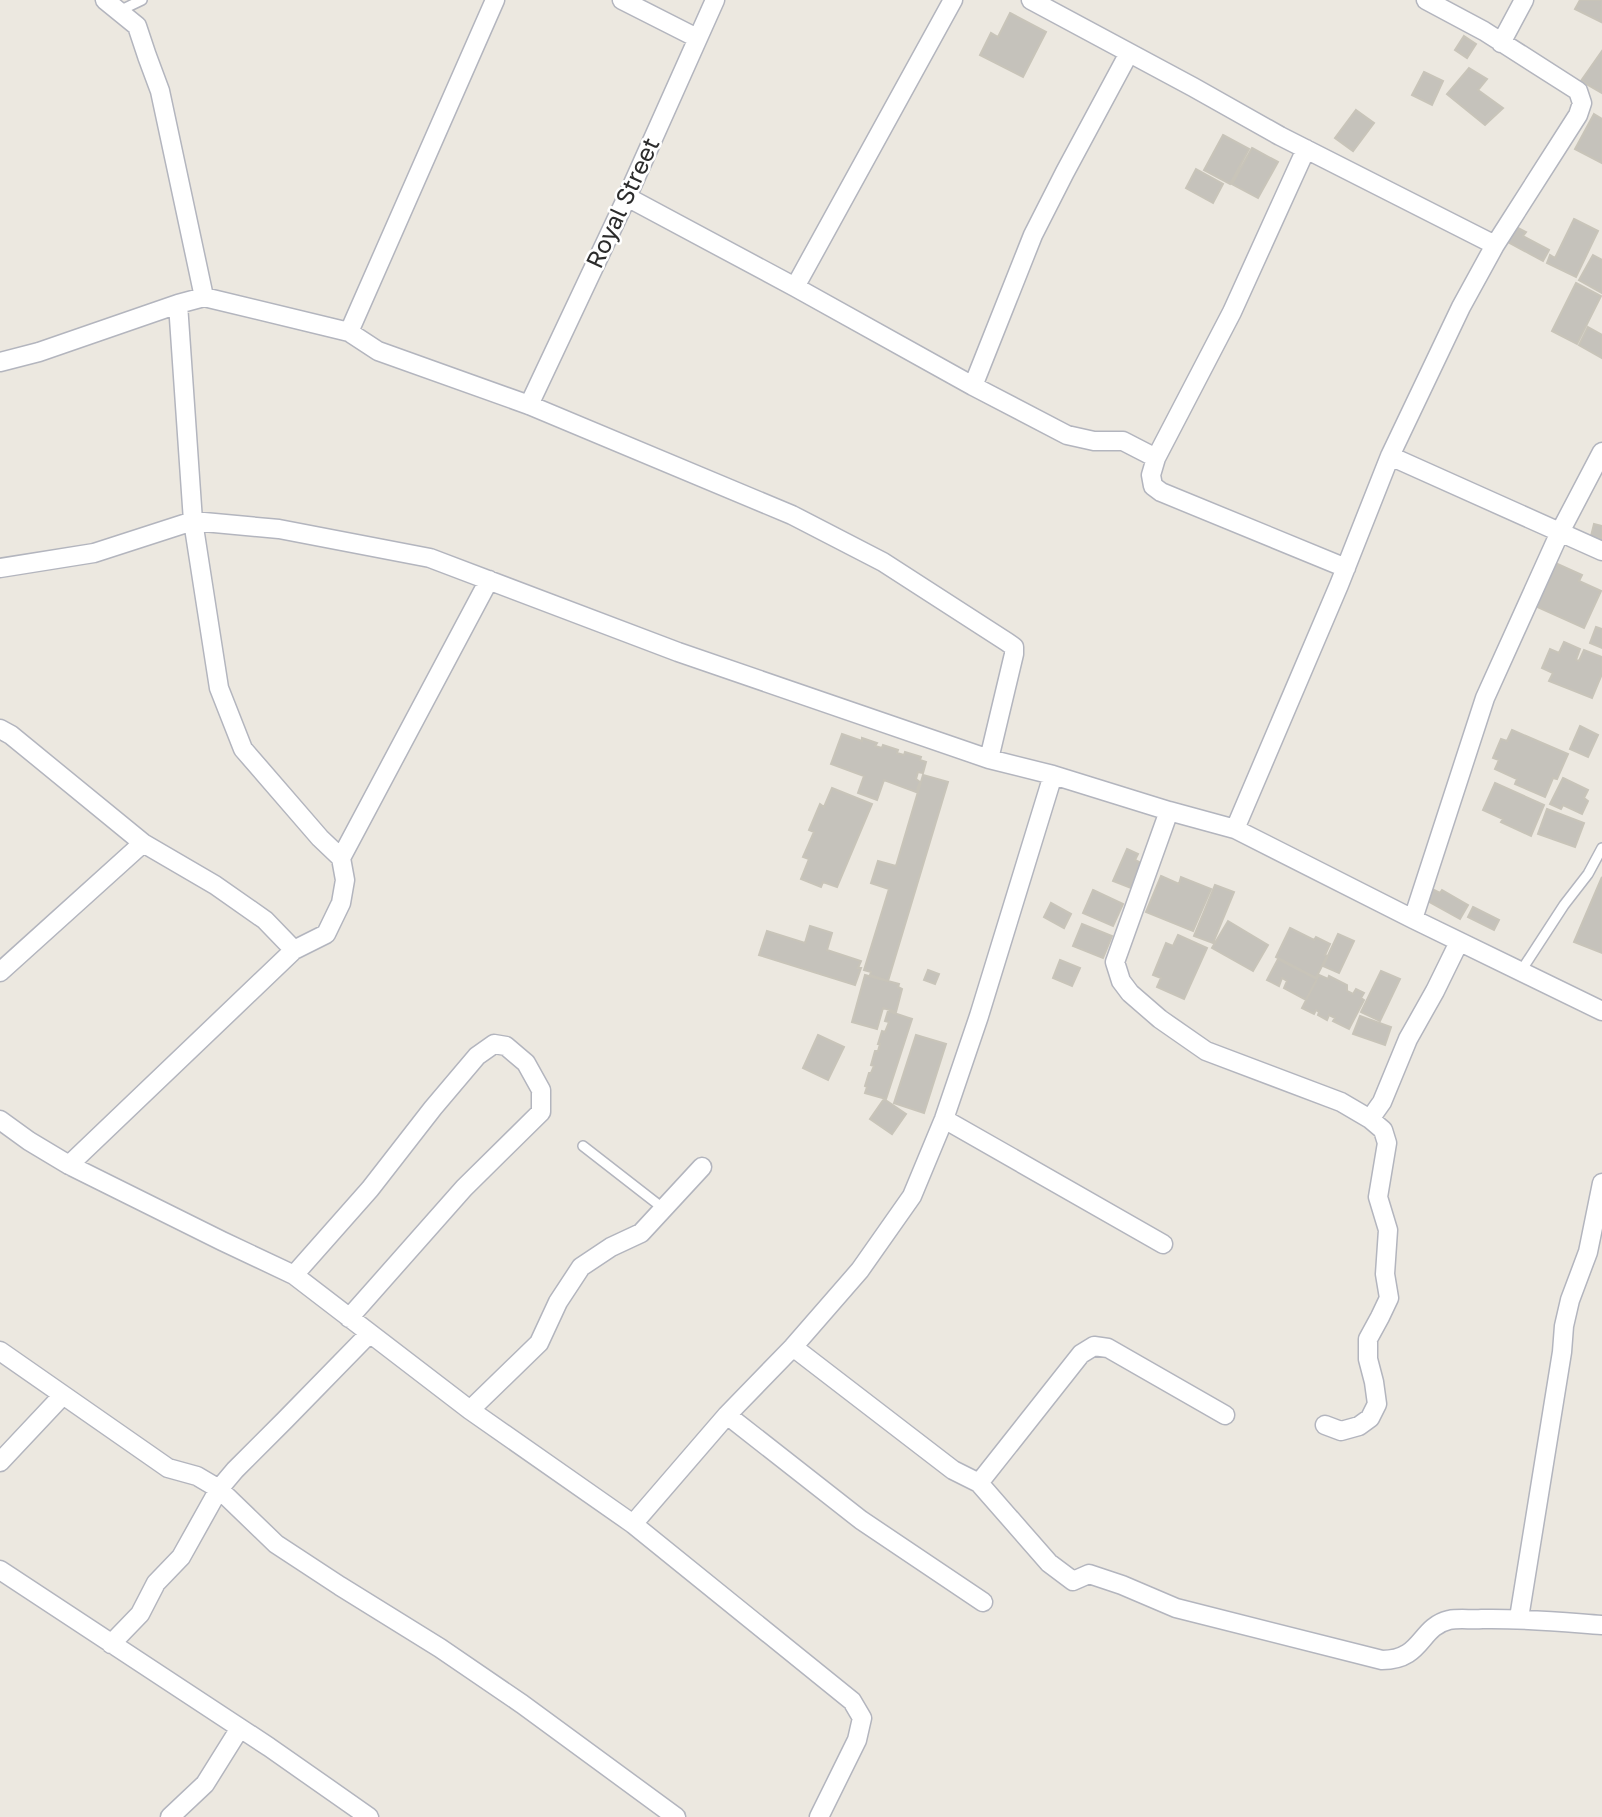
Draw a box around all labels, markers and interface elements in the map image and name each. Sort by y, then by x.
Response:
street label: Royal Street [579,132,665,272]

